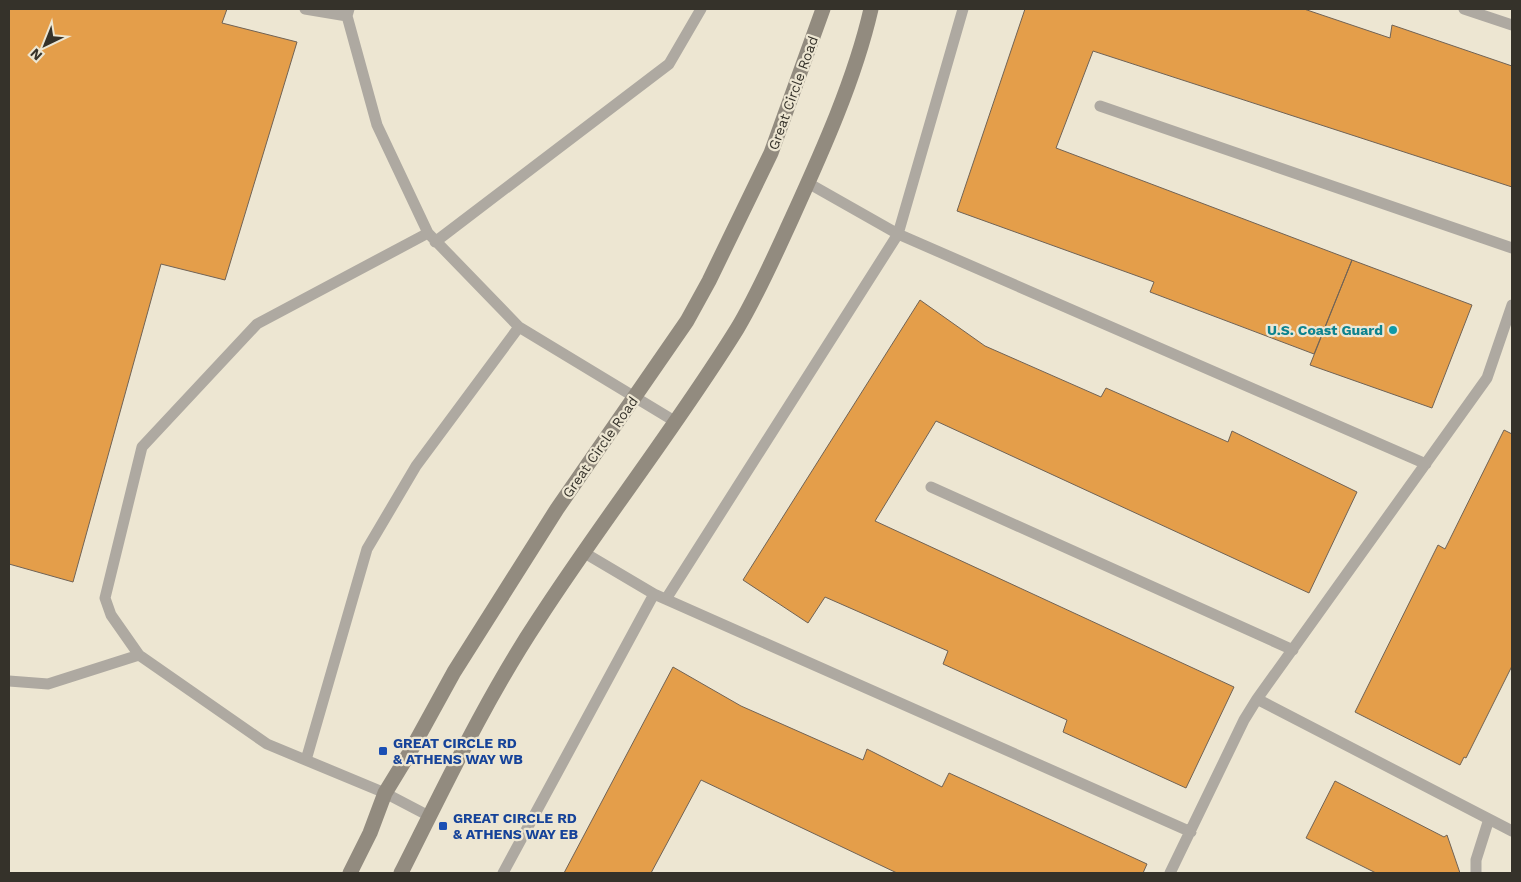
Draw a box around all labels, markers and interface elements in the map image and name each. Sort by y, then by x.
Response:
north arrow [20,20,70,70]
street label: Great Circle Road [765,34,821,152]
text: N [27,45,45,64]
place label: U.S. Coast Guard [1267,322,1383,338]
marker: U.S. Coast Guard [1387,324,1399,336]
street label: Great Circle Road [559,393,641,501]
place label: GREAT CIRCLE RD & ATHENS WAY WB [393,735,523,767]
marker: GREAT CIRCLE RD & ATHENS WAY WB [377,745,389,757]
place label: GREAT CIRCLE RD & ATHENS WAY EB [453,810,578,842]
marker: GREAT CIRCLE RD & ATHENS WAY EB [437,820,449,832]

